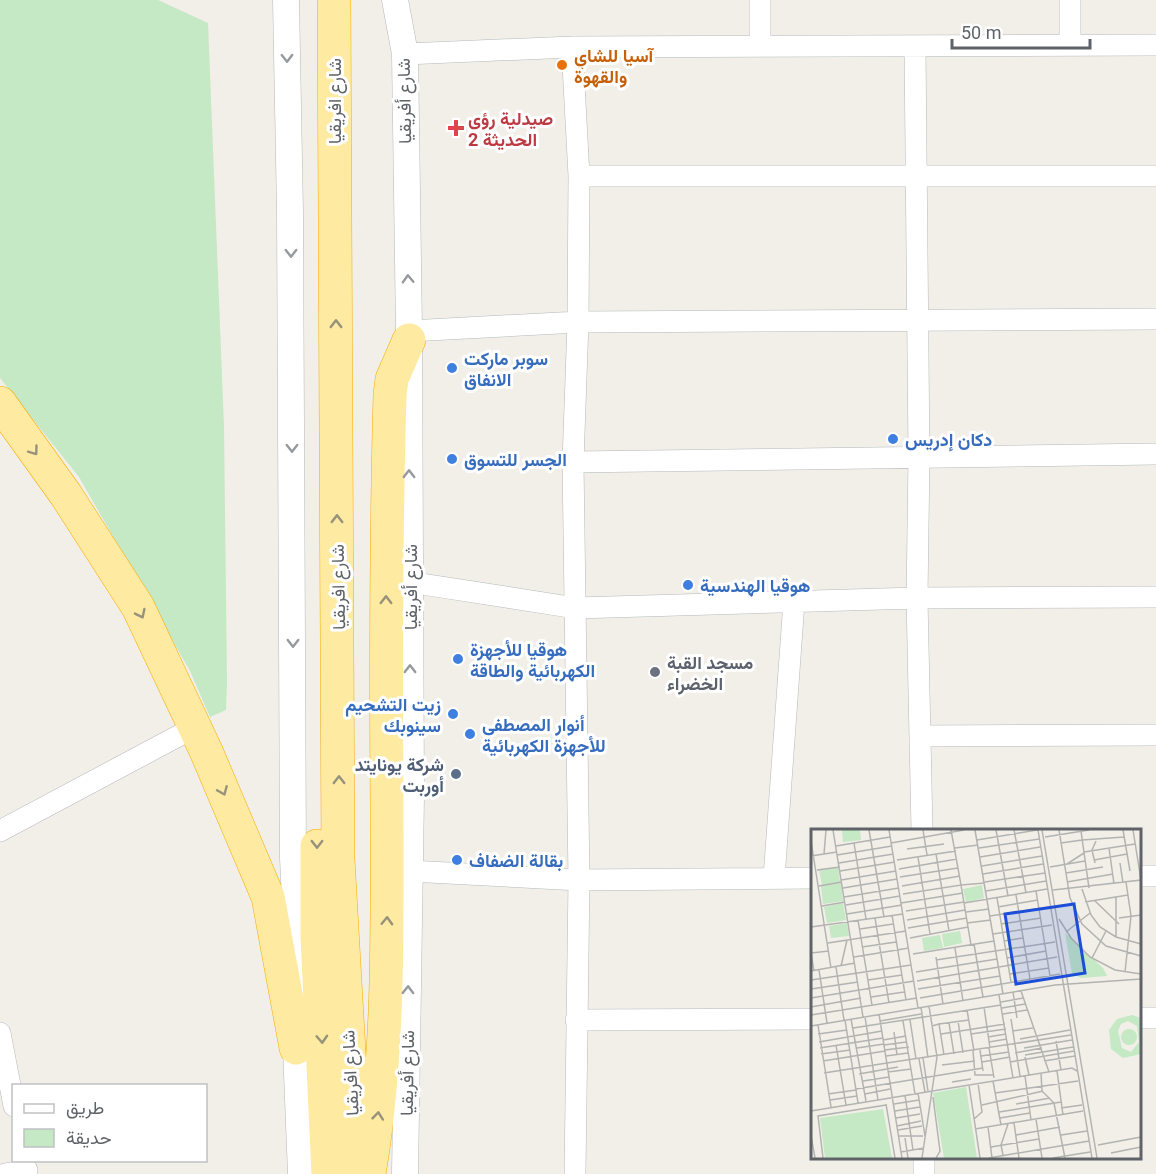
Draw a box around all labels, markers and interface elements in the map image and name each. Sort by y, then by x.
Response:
scale bar [952,12,1090,50]
text: 50 m [961,22,1001,43]
place label: آسيا للشاي والقهوة [574,45,655,88]
one-way arrow [281,54,294,63]
street label: شارع افريقيا [324,58,347,144]
street label: شارع أفريقيا [393,58,417,144]
marker: آسيا للشاي والقهوة [555,58,569,72]
place label: صيدلية رؤى الحديثة 2 [468,108,553,151]
marker: صيدلية رؤى الحديثة 2 [449,121,463,135]
one-way arrow [285,249,297,258]
one-way arrow [402,274,414,283]
one-way arrow [330,319,342,328]
place label: سوبر ماركت الانفاق [464,348,548,390]
marker: سوبر ماركت الانفاق [445,361,459,375]
place label: دكان إدريس [905,429,992,452]
marker: دكان إدريس [886,432,900,446]
one-way arrow [286,444,298,453]
one-way arrow [27,445,38,456]
place label: الجسر للتسوق [464,449,567,471]
marker: الجسر للتسوق [445,452,459,466]
one-way arrow [403,469,415,478]
one-way arrow [331,514,343,523]
street label: شارع افريقيا [327,544,351,630]
street label: شارع أفريقيا [400,544,423,630]
place label: هوقيا الهندسية [700,575,811,597]
marker: هوقيا الهندسية [681,578,695,592]
one-way arrow [380,596,392,605]
one-way arrow [134,608,145,618]
one-way arrow [287,639,299,648]
place label: هوقيا للأجهزة الكهربائية والطاقة [470,639,595,682]
marker: هوقيا للأجهزة الكهربائية والطاقة [451,652,465,666]
place label: مسجد القبة الخضراء [667,652,754,695]
one-way arrow [404,664,416,673]
marker: مسجد القبة الخضراء [648,665,662,679]
place label: زيت التشحيم سينوبك [345,694,441,737]
marker: زيت التشحيم سينوبك [446,707,460,721]
place label: أنوار المصطفى للأجهزة الكهربائية [482,714,606,757]
marker: أنوار المصطفى للأجهزة الكهربائية [463,727,477,741]
place label: شركة يونايتد أوربت [355,754,444,797]
marker: شركة يونايتد أوربت [449,767,463,781]
one-way arrow [333,775,345,784]
one-way arrow [216,784,228,795]
inset map [811,829,1141,1159]
one-way arrow [311,840,323,849]
place label: بقالة الضفاف [469,850,563,872]
marker: بقالة الضفاف [450,853,464,867]
one-way arrow [380,917,393,926]
one-way arrow [402,985,414,994]
street label: شارع افريقيا [337,1029,365,1116]
street label: شارع أفريقيا [396,1030,420,1116]
one-way arrow [316,1035,329,1044]
legend [12,1084,207,1162]
text: طريق [66,1097,104,1119]
one-way arrow [371,1112,384,1121]
text: حديقة [66,1127,112,1148]

